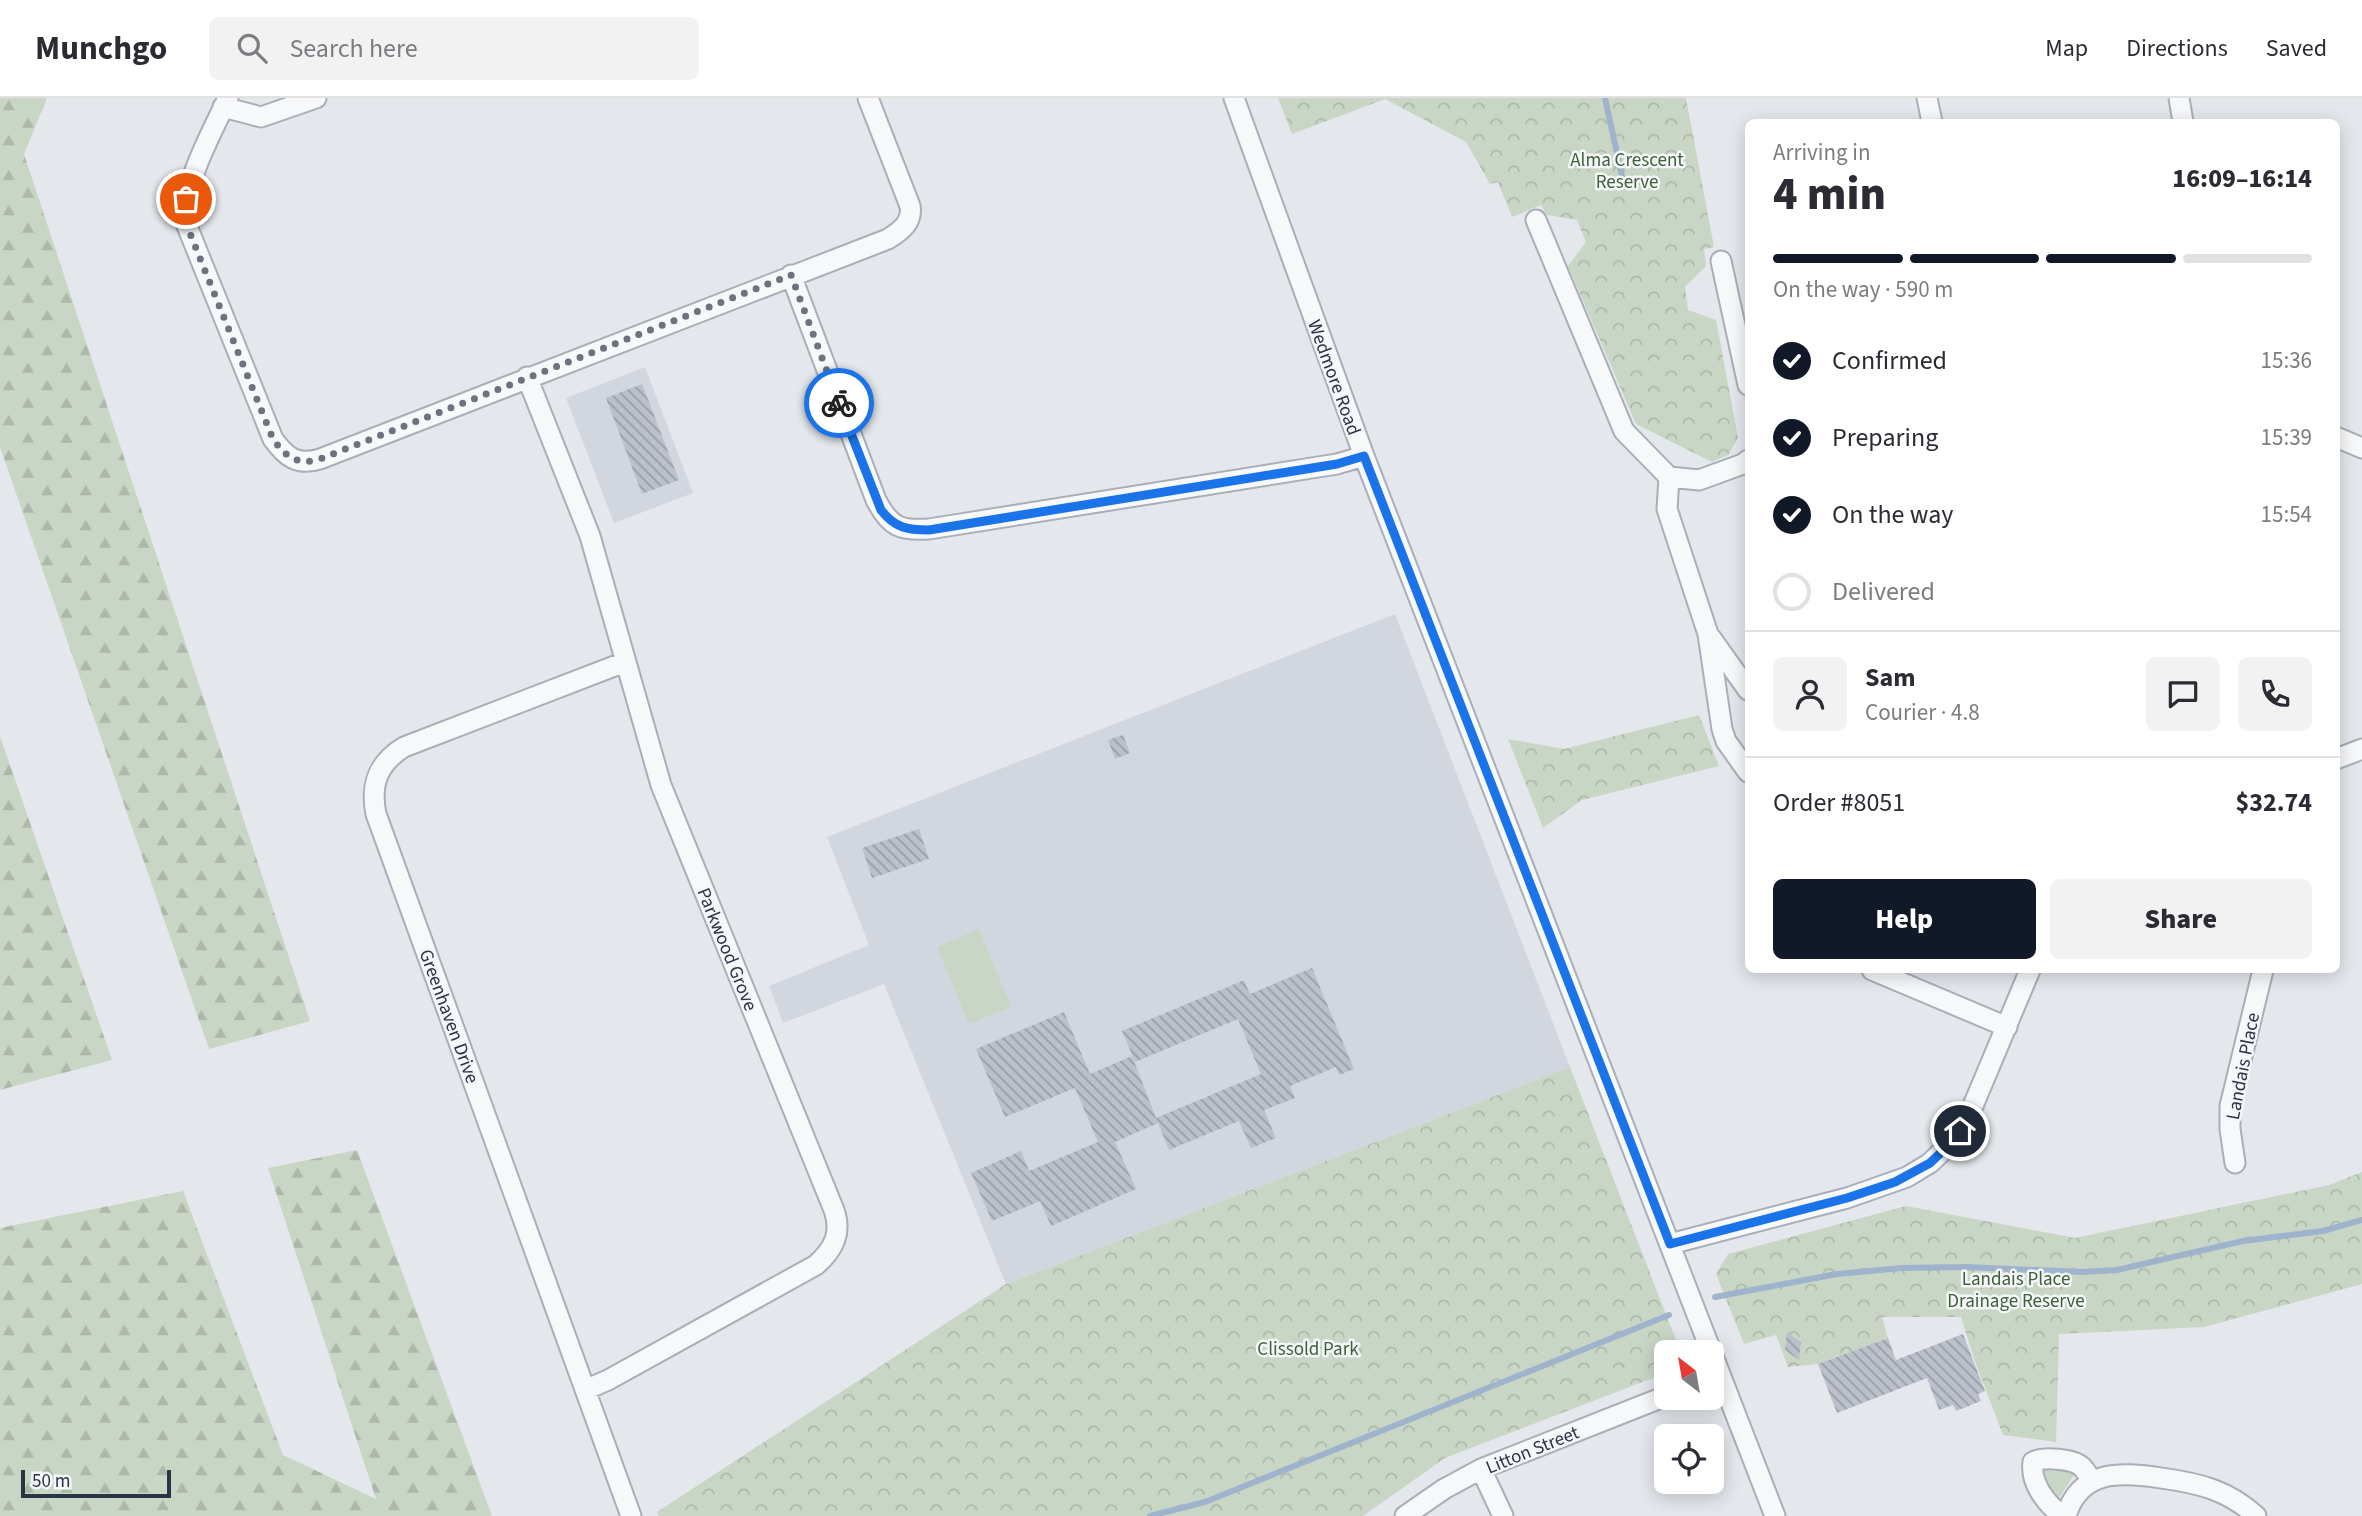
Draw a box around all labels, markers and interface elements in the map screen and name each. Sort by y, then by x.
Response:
search box [209,17,699,80]
text: Munchgo [35,25,167,72]
icon: search [233,29,271,67]
text: Search here [289,30,418,67]
text: Map [2045,31,2088,66]
text: Directions [2126,31,2228,66]
text: Saved [2266,31,2327,66]
text: Arriving in [1773,136,1871,169]
park label: Alma Crescent Reserve [1570,147,1684,196]
text: 16:09–16:14 [2172,160,2312,197]
text: 4 min [1773,162,1886,227]
pin [156,169,216,229]
icon: bag [167,180,205,218]
text: On the way · 590 m [1773,273,1953,306]
street label: Wedmore Road [1300,316,1367,439]
icon: check [1773,342,1811,380]
text: Confirmed [1832,342,1947,379]
text: 15:36 [2261,344,2312,377]
courier [804,368,874,438]
icon: bike [820,384,858,422]
icon: check [1773,419,1811,457]
text: Preparing [1832,419,1938,456]
text: 15:39 [2261,421,2312,454]
icon: check [1773,496,1811,534]
text: On the way [1832,496,1953,533]
text: 15:54 [2261,498,2312,531]
text: Delivered [1832,573,1935,610]
button: person [1773,657,1847,731]
button: chat [2146,657,2220,731]
button: phone [2238,657,2312,731]
text: Sam [1865,659,1915,696]
text: Courier · 4.8 [1865,696,1980,729]
text: Order #8051 [1773,784,1905,821]
text: $32.74 [2236,784,2312,821]
button: Help [1773,879,2036,959]
button: Share [2050,879,2312,959]
street label: Parkwood Grove [690,884,764,1015]
street label: Greenhaven Drive [412,946,485,1087]
street label: Landais Place [2220,1010,2267,1122]
pin [1930,1101,1990,1161]
icon: home [1941,1112,1979,1150]
park label: Landais Place Drainage Reserve [1947,1266,2085,1315]
park label: Clissold Park [1257,1336,1359,1363]
north arrow [1654,1340,1724,1410]
map controls [1654,1340,1724,1494]
street label: Litton Street [1482,1419,1584,1481]
button: locate [1654,1424,1724,1494]
scale bar [21,1467,172,1499]
text: 50 m [32,1468,70,1495]

